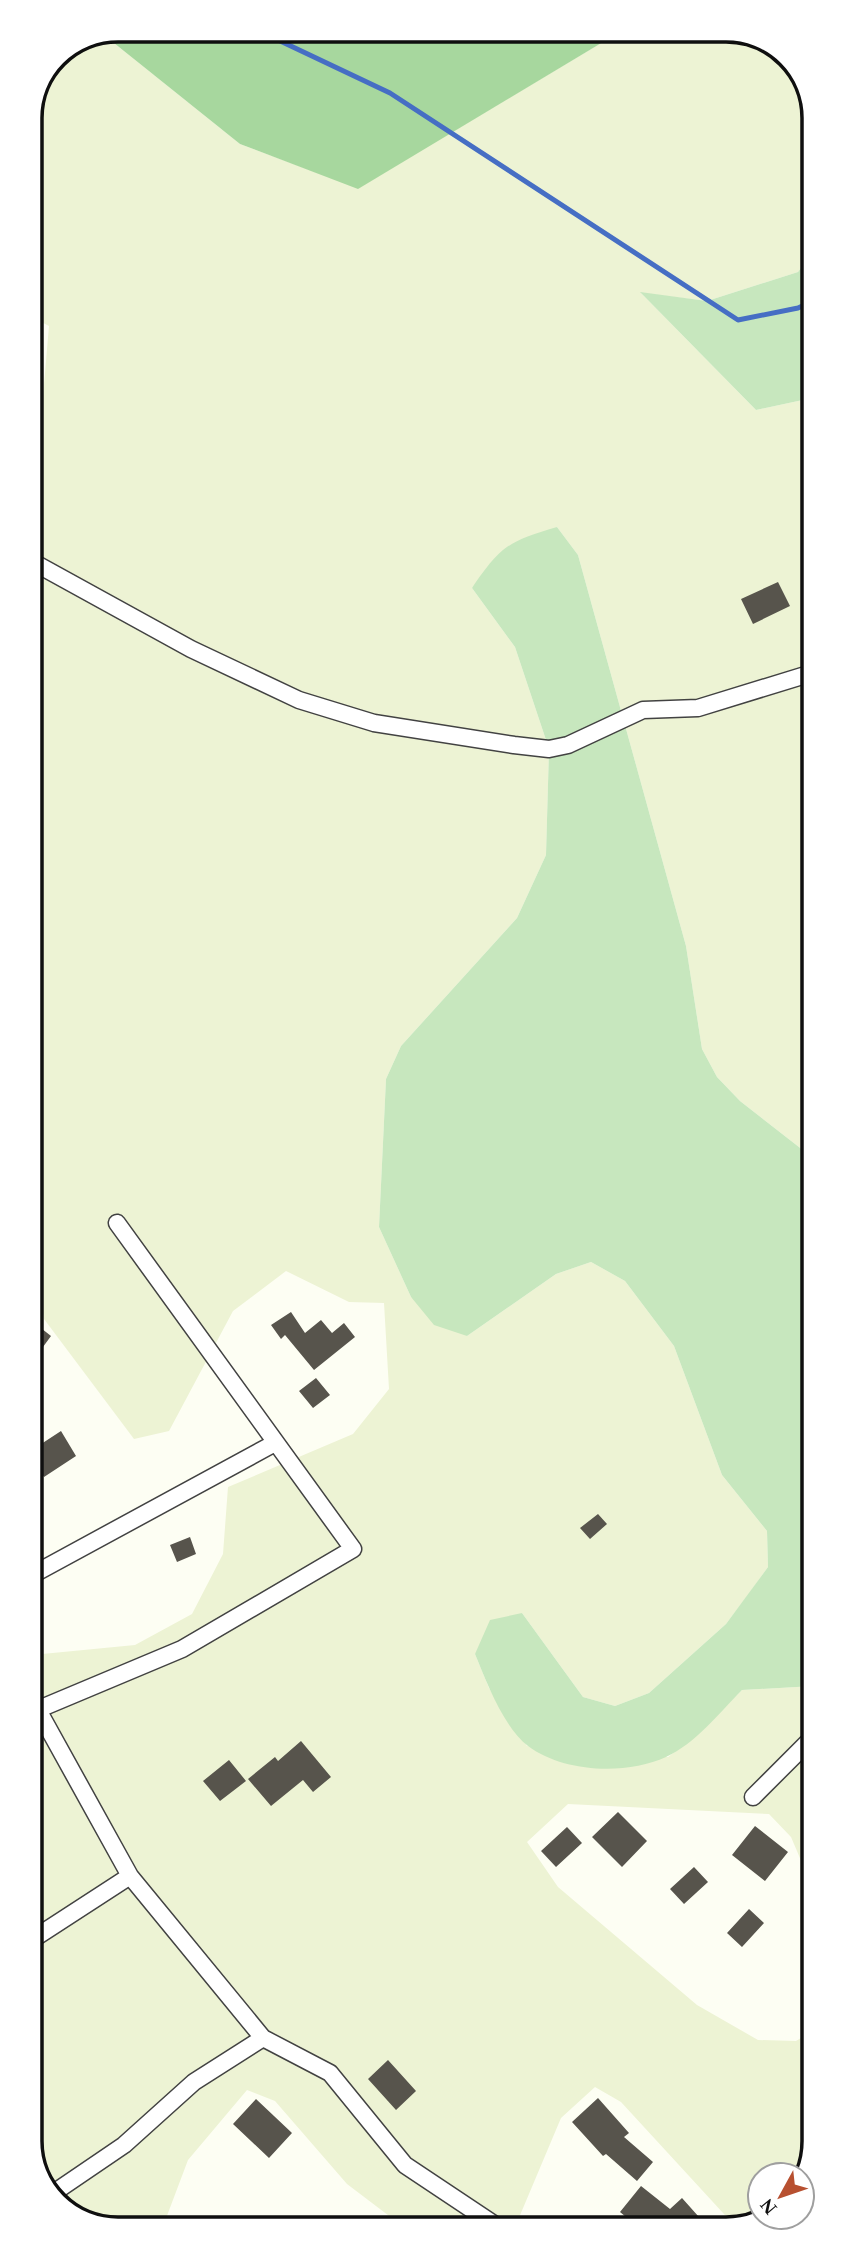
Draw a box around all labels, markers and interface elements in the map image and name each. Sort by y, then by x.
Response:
north arrow [746,2161,816,2231]
text: N [756,2194,781,2219]

